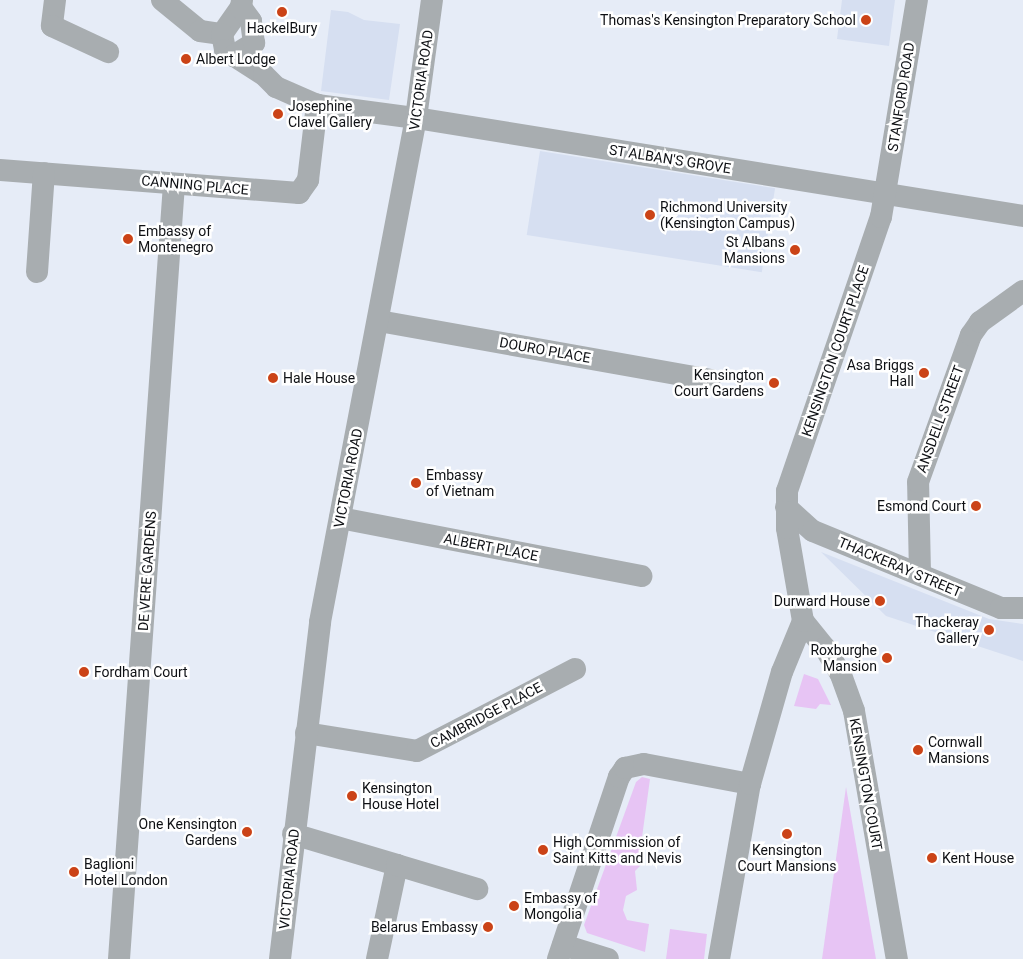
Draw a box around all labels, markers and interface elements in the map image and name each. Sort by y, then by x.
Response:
marker: HackelBury [276,6,288,18]
place label: Thomas's Kensington Preparatory School [600,12,856,28]
marker: Thomas's Kensington Preparatory School [860,14,872,26]
place label: HackelBury [247,20,317,36]
street label: VICTORIA ROAD [406,29,436,131]
street label: STANFORD ROAD [884,41,918,153]
place label: Albert Lodge [196,51,276,67]
marker: Albert Lodge [180,53,192,65]
place label: Josephine Clavel Gallery [288,98,372,130]
marker: Josephine Clavel Gallery [272,108,284,120]
street label: ST ALBAN'S GROVE [608,141,732,177]
street label: CANNING PLACE [141,172,249,198]
place label: Richmond University (Kensington Campus) [660,199,795,232]
marker: Richmond University (Kensington Campus) [644,209,656,221]
place label: Embassy of Montenegro [138,223,214,256]
marker: Embassy of Montenegro [122,233,134,245]
place label: St Albans Mansions [724,234,785,266]
marker: St Albans Mansions [789,244,801,256]
street label: KENSINGTON COURT PLACE [798,263,872,439]
street label: DOURO PLACE [498,334,592,366]
place label: Asa Briggs Hall [847,357,914,390]
street label: ANSDELL STREET [913,363,967,475]
place label: Kensington Court Gardens [674,367,764,400]
marker: Asa Briggs Hall [918,367,930,379]
place label: Hale House [283,370,355,386]
marker: Hale House [267,372,279,384]
marker: Kensington Court Gardens [768,377,780,389]
street label: VICTORIA ROAD [330,427,366,529]
place label: Embassy of Vietnam [426,467,494,500]
marker: Embassy of Vietnam [410,477,422,489]
place label: Esmond Court [877,498,966,514]
marker: Esmond Court [970,500,982,512]
street label: DE VERE GARDENS [134,510,160,632]
street label: ALBERT PLACE [442,530,540,564]
street label: THACKERAY STREET [836,533,964,601]
place label: Durward House [774,593,870,609]
marker: Durward House [874,595,886,607]
place label: Thackeray Gallery [915,614,979,646]
marker: Thackeray Gallery [983,624,995,636]
place label: Roxburghe Mansion [810,642,877,674]
marker: Roxburghe Mansion [881,652,893,664]
place label: Fordham Court [94,664,188,680]
marker: Fordham Court [78,666,90,678]
street label: CAMBRIDGE PLACE [427,678,545,752]
street label: KENSINGTON COURT [846,717,886,851]
place label: Cornwall Mansions [928,734,989,766]
marker: Cornwall Mansions [912,744,924,756]
place label: Kensington House Hotel [362,780,439,812]
marker: Kensington House Hotel [346,790,358,802]
place label: One Kensington Gardens [139,816,237,849]
marker: One Kensington Gardens [241,826,253,838]
street label: VICTORIA ROAD [275,828,303,930]
marker: Kensington Court Mansions [781,828,793,840]
place label: High Commission of Saint Kitts and Nevis [553,834,682,866]
place label: Kensington Court Mansions [737,842,837,874]
marker: High Commission of Saint Kitts and Nevis [537,844,549,856]
place label: Kent House [942,850,1014,866]
marker: Kent House [926,852,938,864]
place label: Baglioni Hotel London [84,856,168,889]
marker: Baglioni Hotel London [68,866,80,878]
place label: Embassy of Mongolia [524,890,597,922]
marker: Embassy of Mongolia [508,900,520,912]
place label: Belarus Embassy [371,919,478,935]
marker: Belarus Embassy [482,921,494,933]

